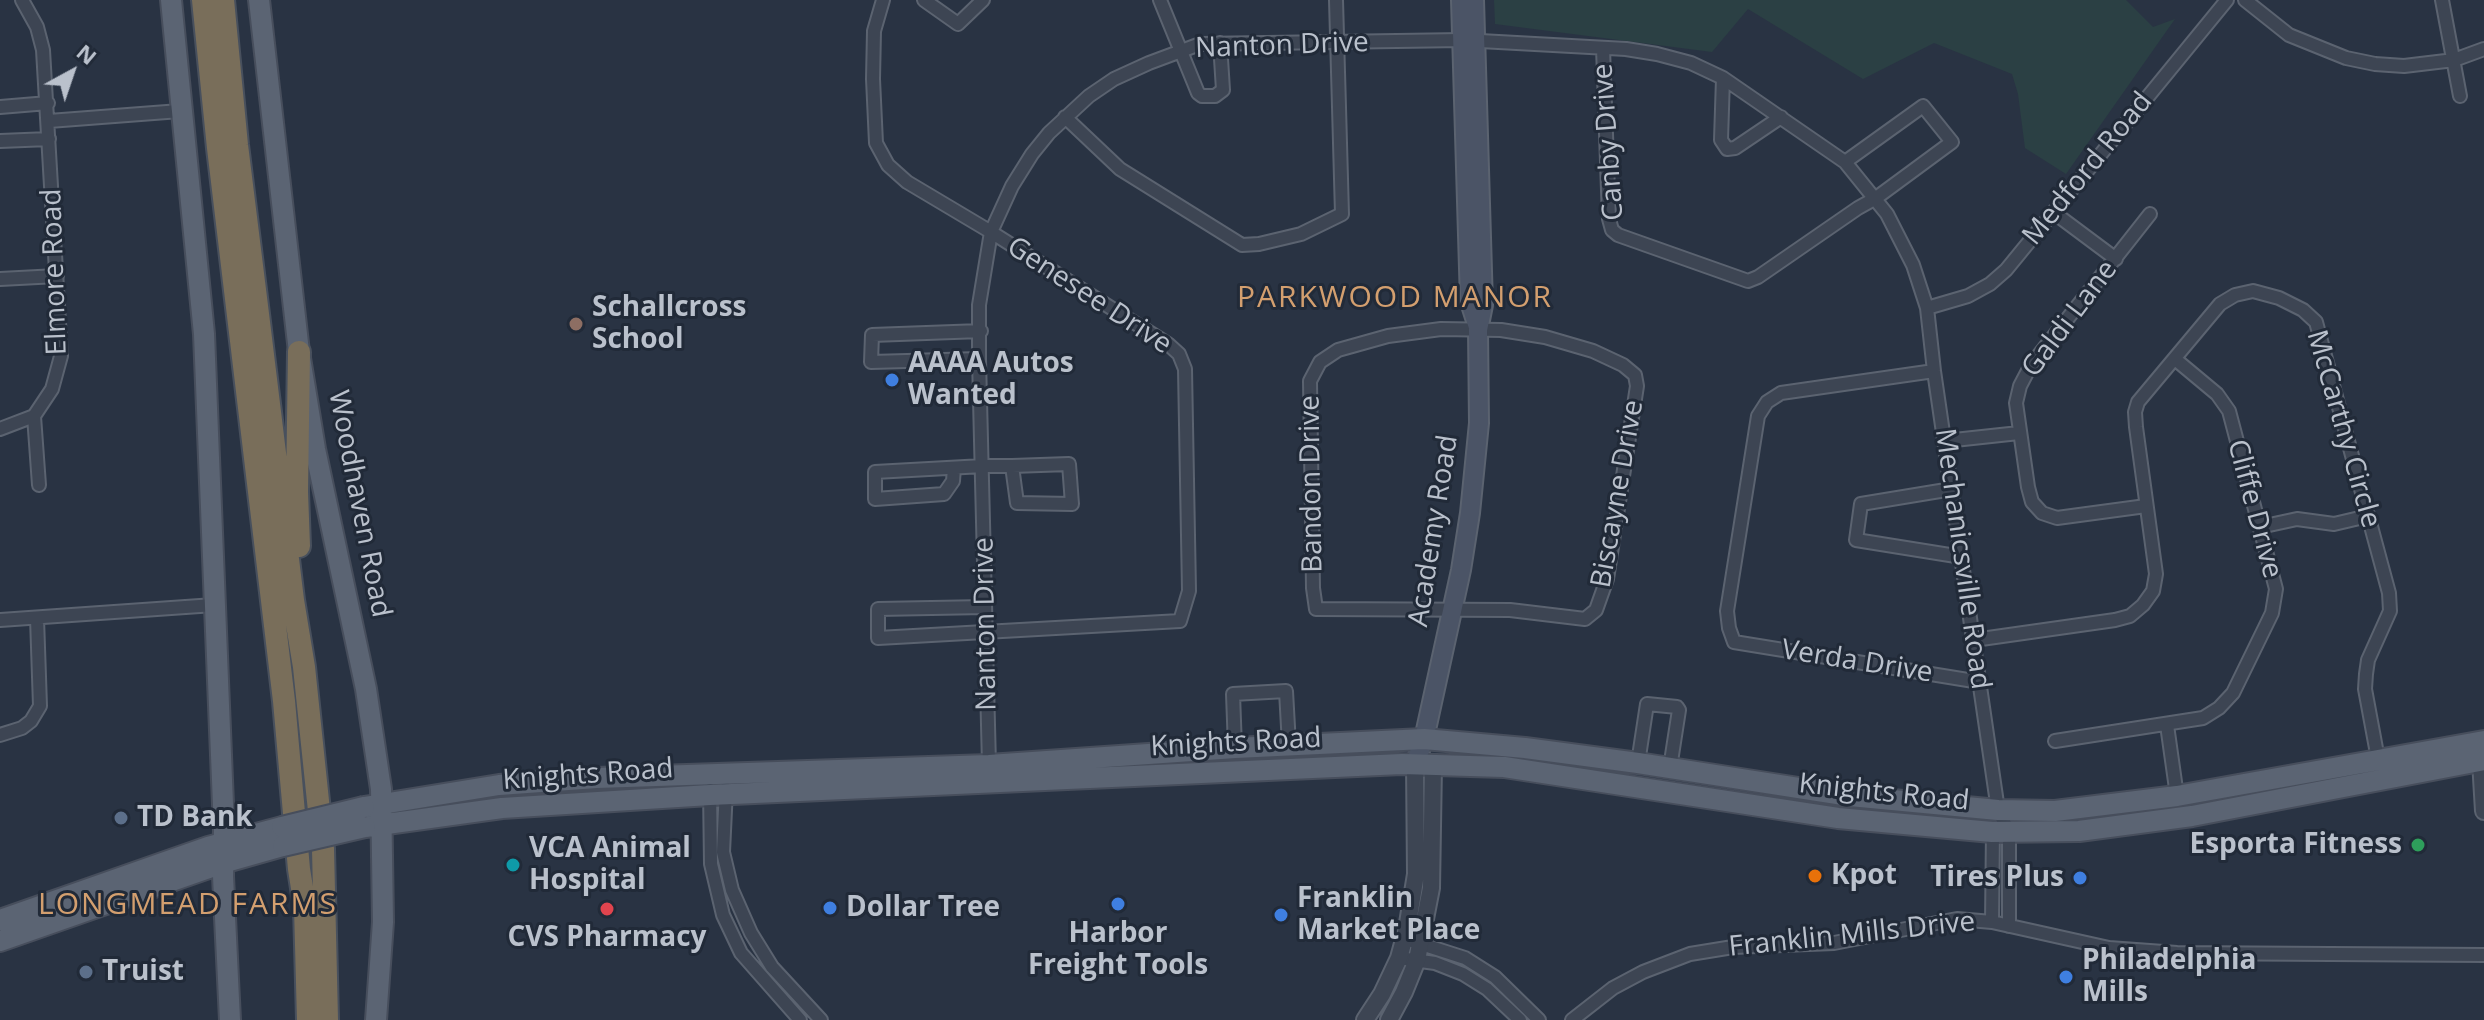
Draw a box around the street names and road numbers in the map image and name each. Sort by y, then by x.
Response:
street label: Nanton Drive [1195,26,1369,66]
street label: Canby Drive [1587,62,1631,222]
street label: Medford Road [2016,86,2160,252]
street label: Elmore Road [35,188,75,356]
street label: Genesee Drive [1000,230,1178,362]
street label: Galdi Lane [2015,254,2125,384]
street label: McCarthy Circle [2299,326,2387,532]
street label: Woodhaven Road [321,388,397,620]
street label: Bandon Drive [1294,395,1330,573]
street label: Biscayne Drive [1585,397,1651,591]
street label: Mechanicsville Road [1927,426,1997,692]
street label: Academy Road [1402,433,1466,629]
street label: Cliffe Drive [2219,436,2289,582]
street label: Nanton Drive [968,537,1004,711]
street label: Verda Drive [1779,633,1935,691]
street label: Knights Road [1150,722,1322,764]
street label: Knights Road [501,752,675,798]
street label: Knights Road [1797,767,1971,819]
street label: Franklin Mills Drive [1727,905,1977,965]

